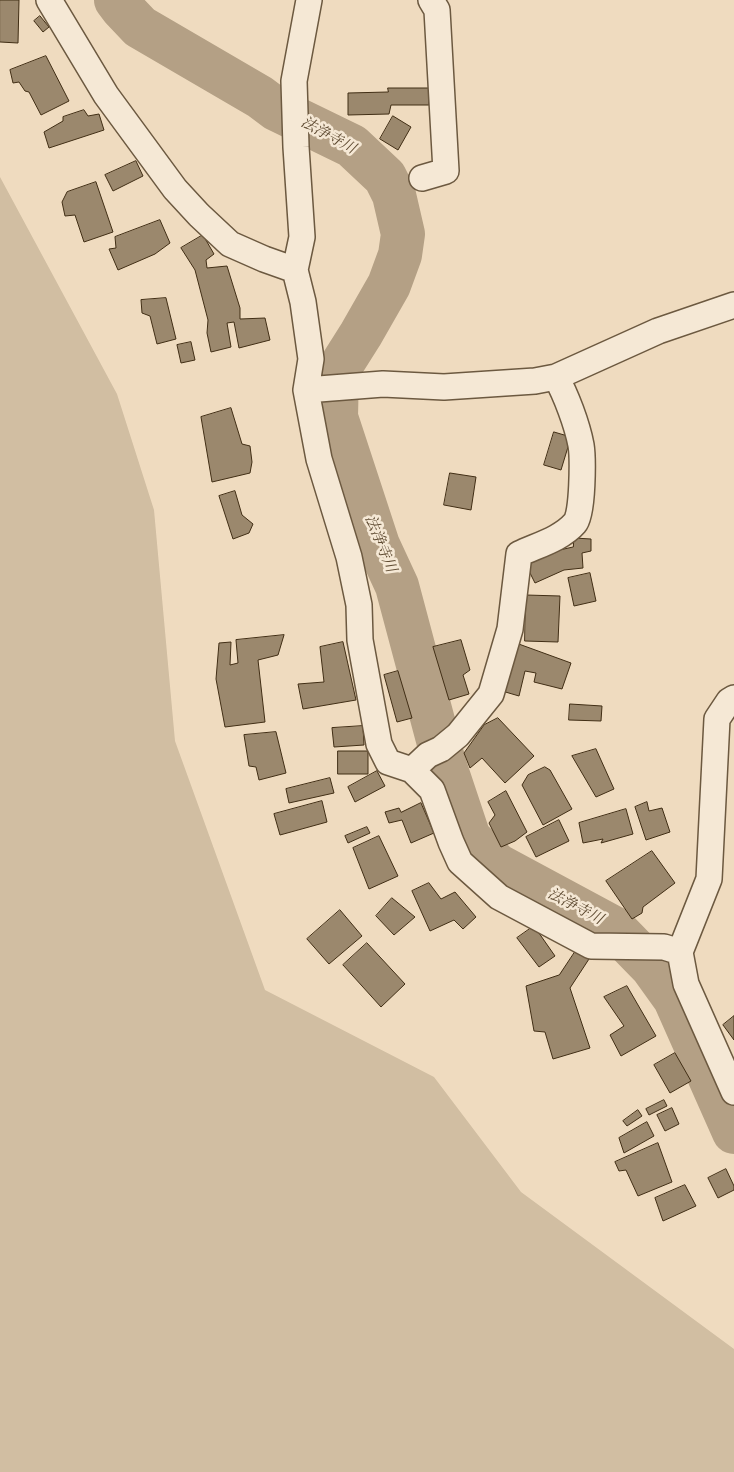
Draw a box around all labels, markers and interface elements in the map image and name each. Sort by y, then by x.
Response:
water label: 法浄寺川 [297,114,359,158]
water label: 法浄寺川 [360,513,400,575]
water label: 法浄寺川 [544,885,606,929]

